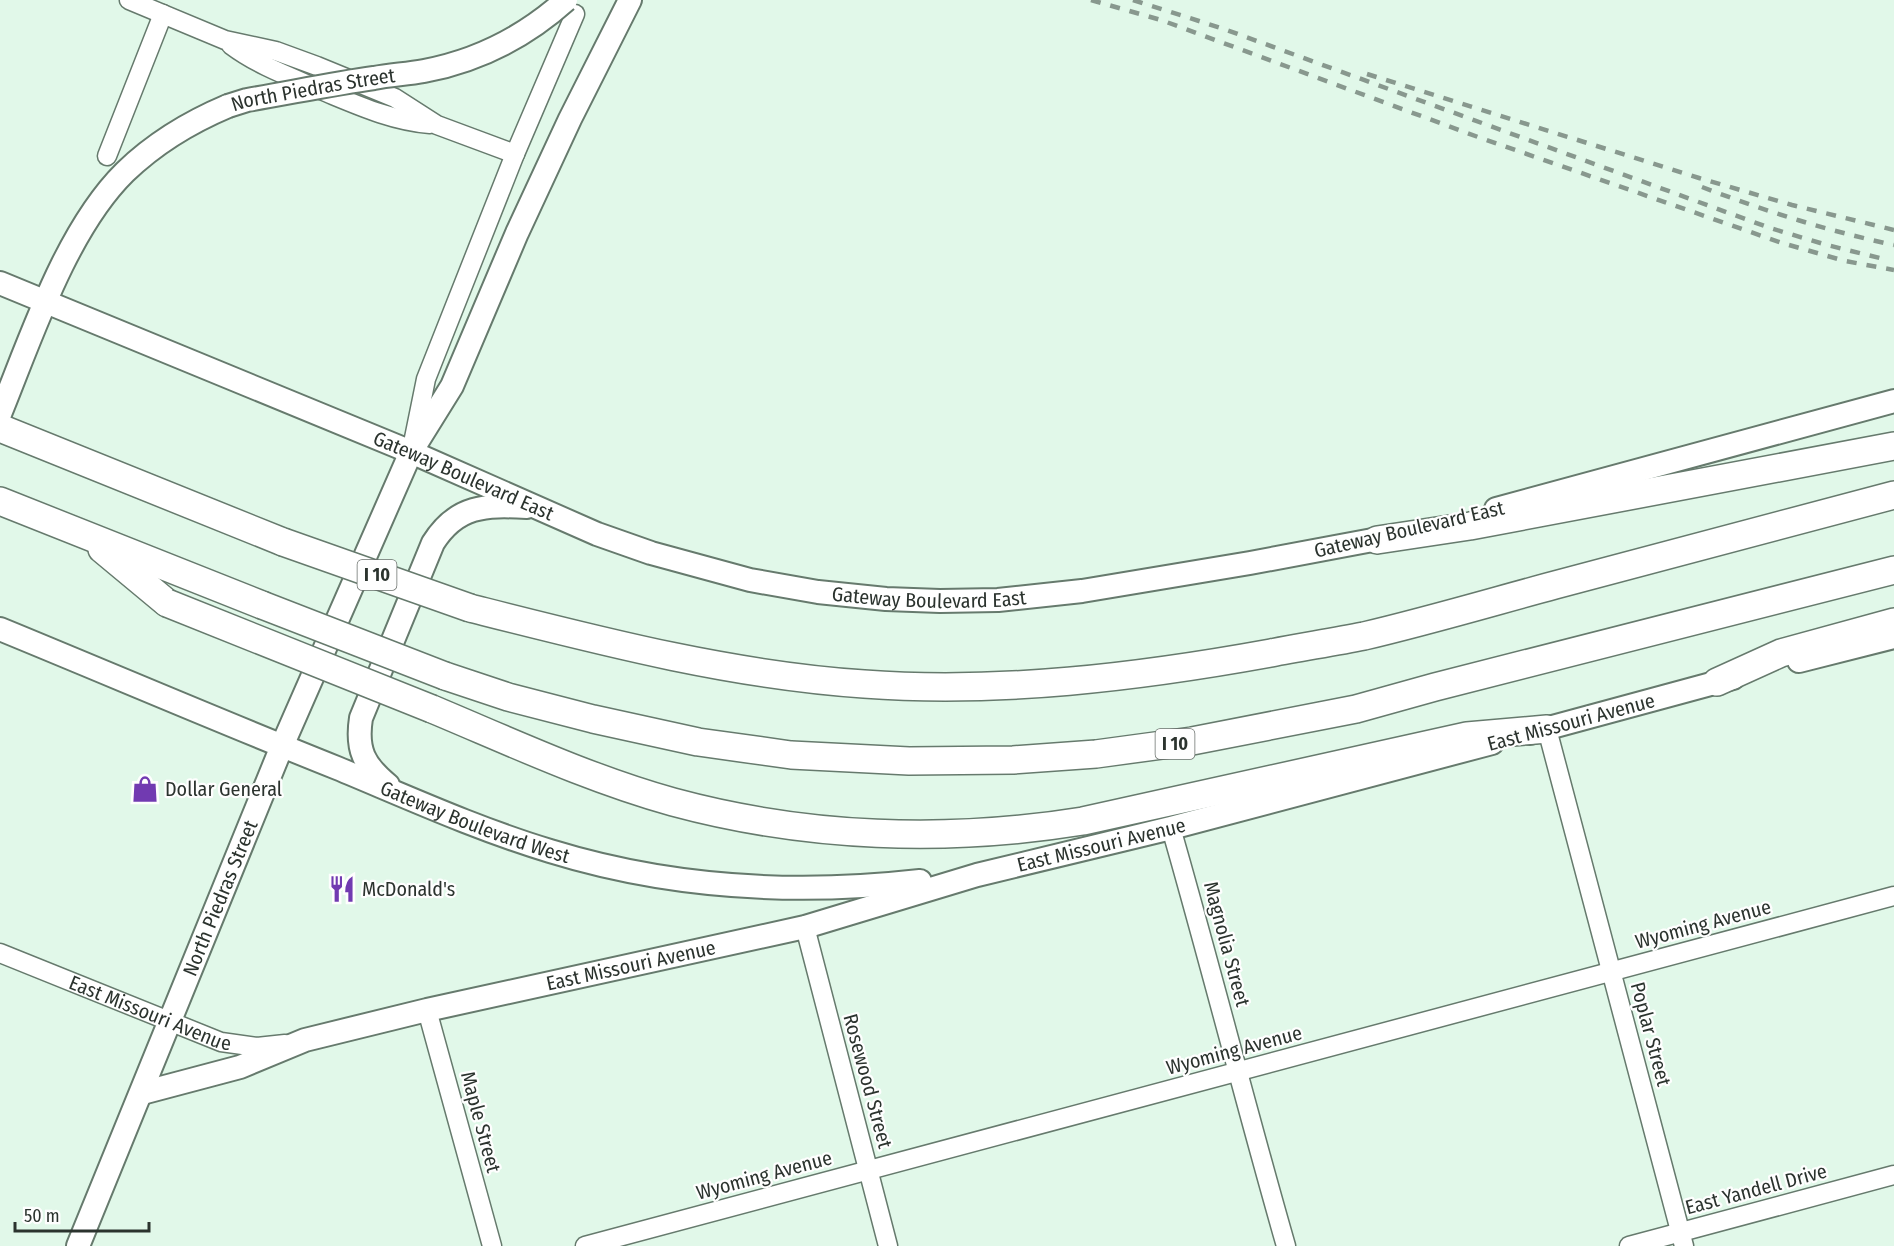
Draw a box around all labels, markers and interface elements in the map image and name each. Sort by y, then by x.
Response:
street label: North Piedras Street [228,63,397,116]
street label: Gateway Boulevard East [370,426,558,526]
street label: Gateway Boulevard East [1312,495,1507,563]
road number: I 10 [358,560,397,590]
street label: Gateway Boulevard East [831,582,1028,613]
street label: East Missouri Avenue [1485,688,1657,756]
road number: I 10 [1156,729,1194,759]
shop icon: Dollar General [130,774,160,804]
street label: Gateway Boulevard West [377,776,573,868]
place label: Dollar General [165,777,282,801]
street label: East Missouri Avenue [1015,813,1188,877]
street label: North Piedras Street [178,816,263,979]
restaurant icon: McDonald's [327,874,357,904]
place label: McDonald's [362,877,455,901]
street label: Magnolia Street [1199,879,1255,1010]
street label: Wyoming Avenue [1633,894,1773,954]
street label: East Missouri Avenue [544,935,718,996]
street label: East Missouri Avenue [66,970,233,1055]
street label: Poplar Street [1626,979,1677,1089]
street label: Rosewood Street [839,1011,898,1151]
street label: Wyoming Avenue [1164,1020,1304,1080]
street label: Maple Street [456,1069,506,1176]
street label: Wyoming Avenue [694,1145,834,1205]
street label: East Yandell Drive [1683,1159,1829,1219]
scale bar [15,1195,148,1233]
text: 50 m [24,1205,60,1227]

